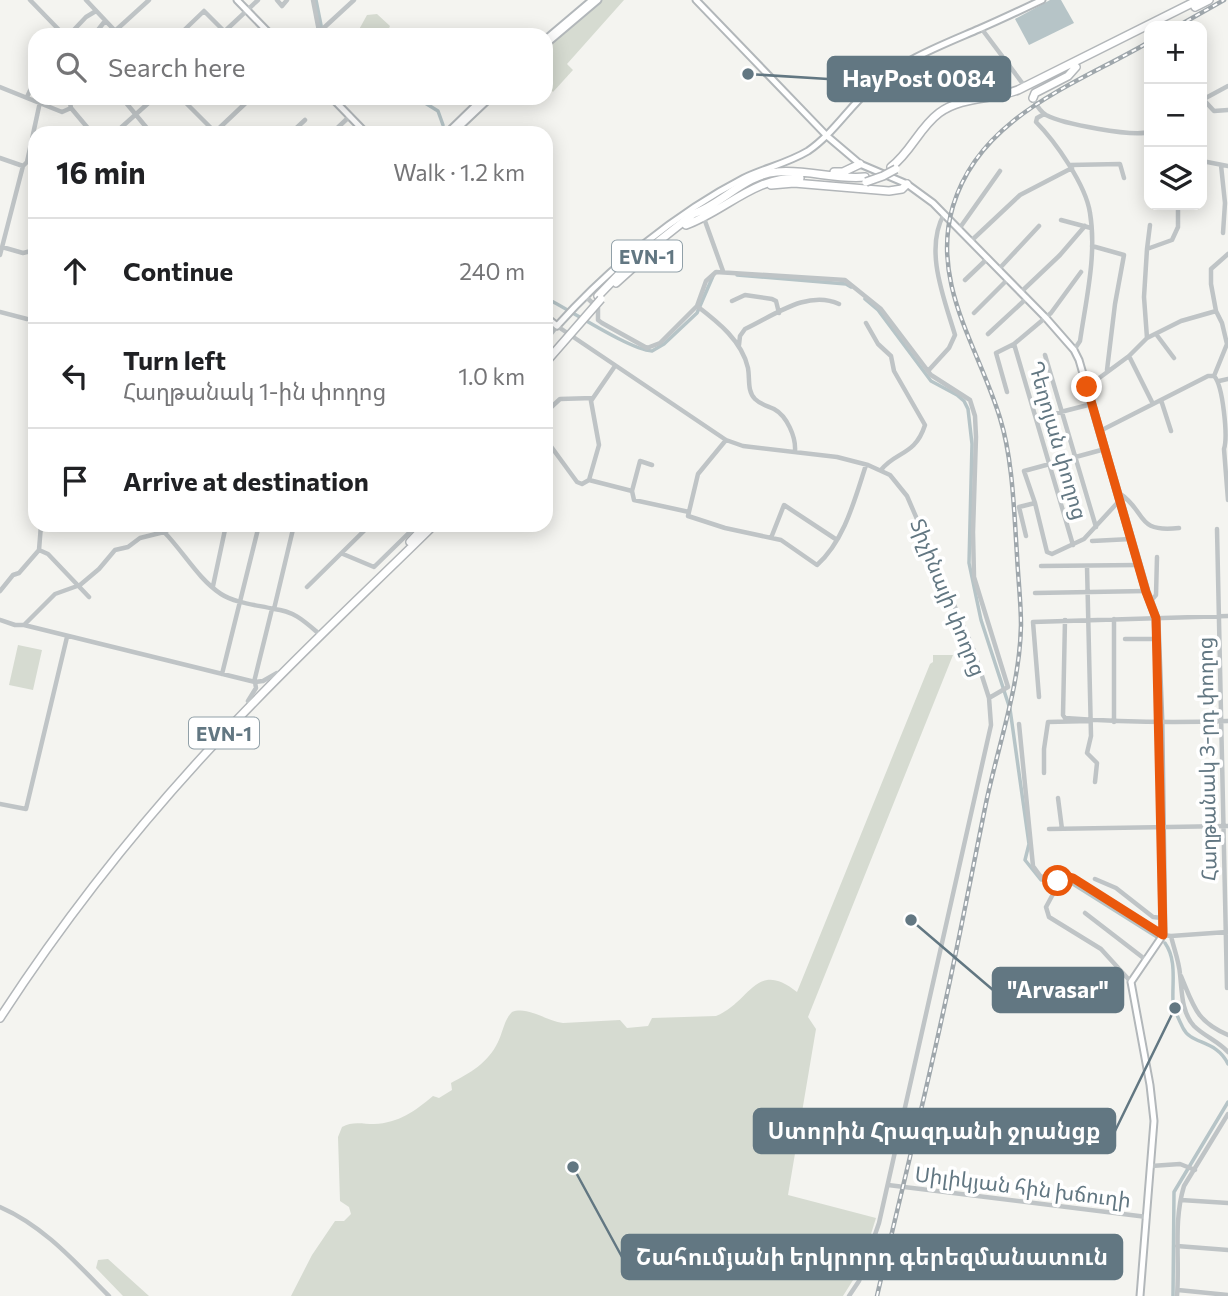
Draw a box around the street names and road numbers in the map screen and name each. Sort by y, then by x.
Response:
road number: EVN-1 [612,240,682,272]
street label: Դեղոյան փողոց [1023,358,1094,523]
street label: Տիչինայի փողոց [905,515,992,680]
street label: Հաղթանակ 3-րդ փողոց [1191,637,1222,881]
road number: EVN-1 [189,718,259,748]
street label: Սիլիկյան հին խճուղի [913,1160,1132,1213]

